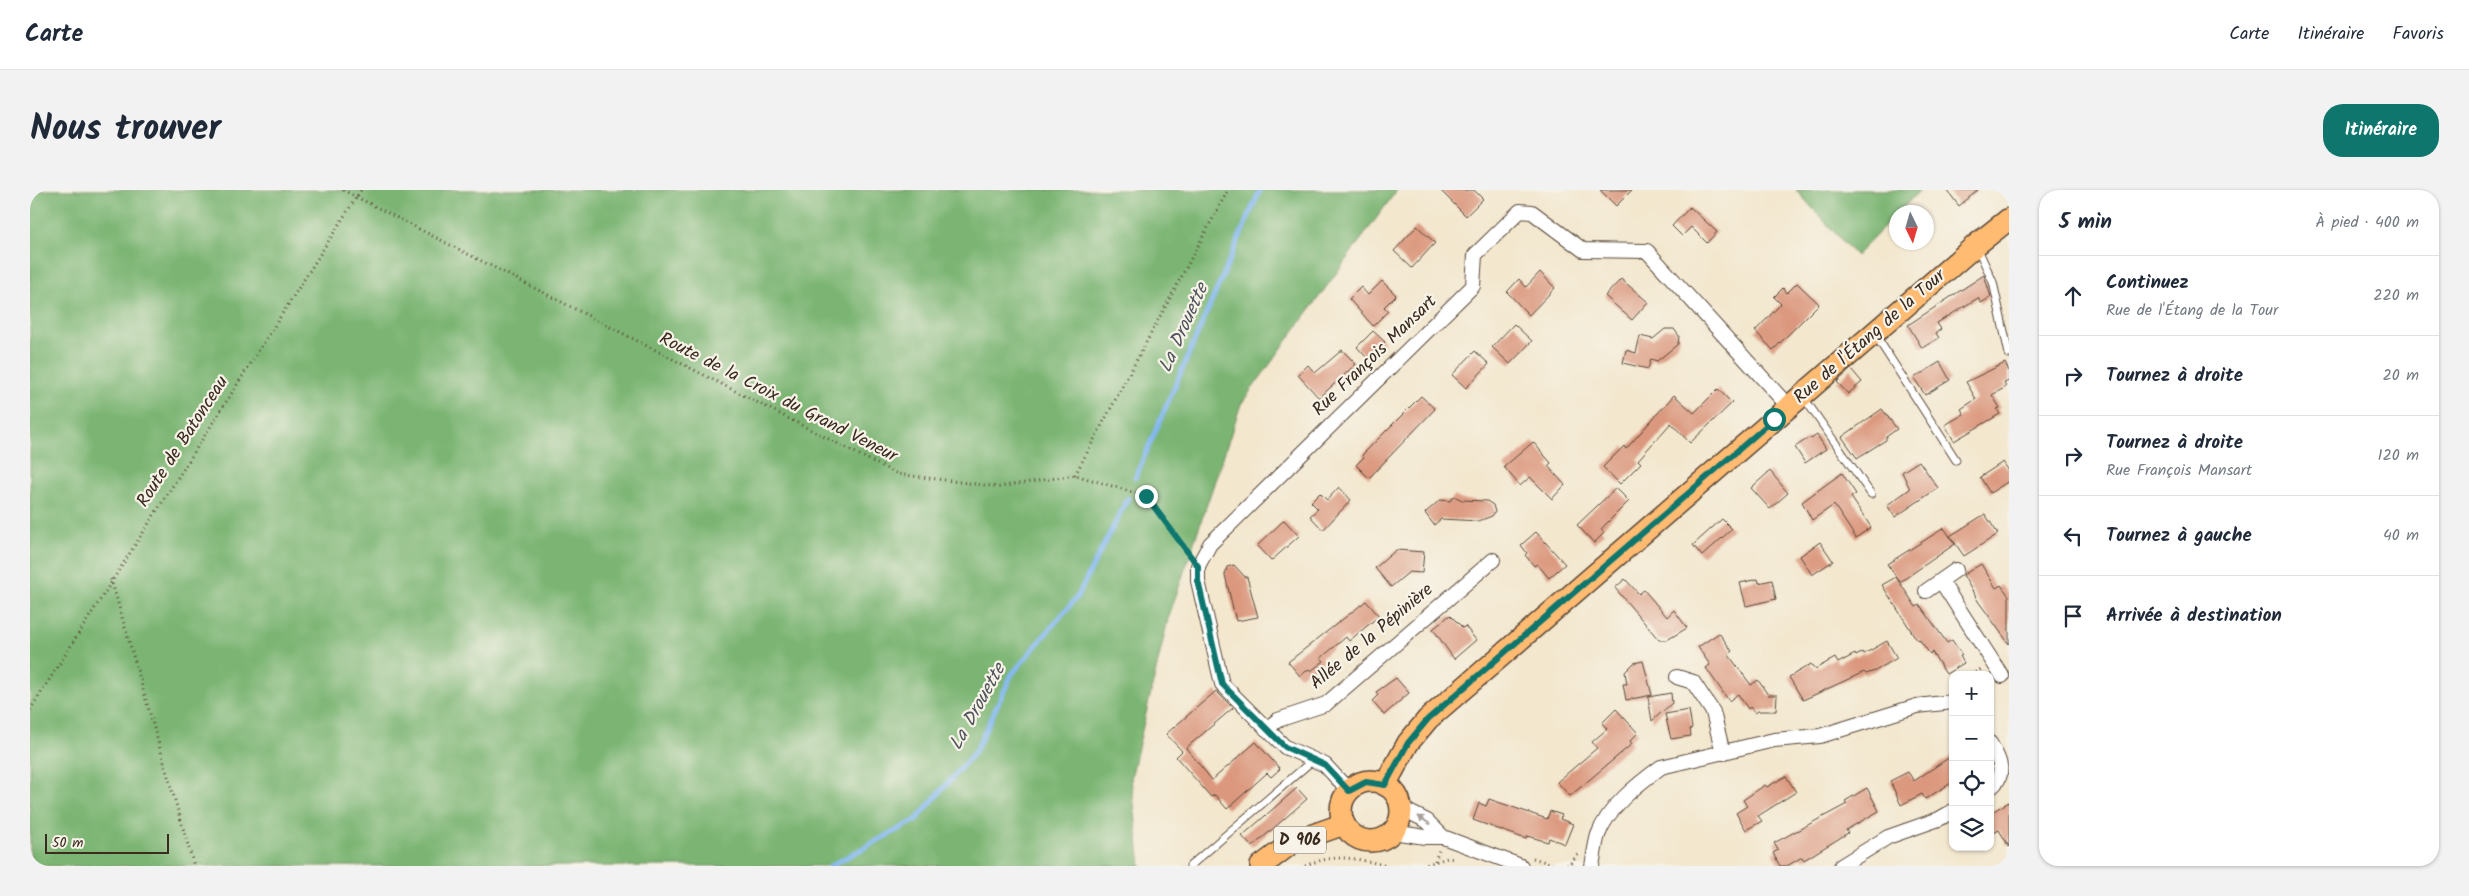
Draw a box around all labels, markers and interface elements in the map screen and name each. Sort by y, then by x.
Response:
text: Carte [25,15,83,54]
text: Carte [2229,20,2269,49]
text: Itinéraire [2297,20,2364,49]
text: Favoris [2392,20,2444,49]
text: Nous trouver [30,102,221,158]
button: Itinéraire [2323,104,2439,157]
north arrow [1889,205,1934,250]
text: 5 min [2059,206,2112,239]
text: À pied · 400 m [2316,210,2419,235]
street label: Rue de l'Étang de la Tour [1787,262,1953,412]
text: Continuez [2106,268,2189,298]
water label: La Drouette [1151,276,1218,378]
icon: ahead [2059,282,2087,310]
text: 220 m [2373,283,2419,308]
street label: Rue François Mansart [1306,288,1445,424]
text: Rue de l'Étang de la Tour [2106,298,2278,323]
street label: Route de la Croix du Grand Veneur [654,325,903,471]
text: Tournez à droite [2106,361,2243,391]
icon: right [2059,362,2087,390]
text: 20 m [2383,363,2419,388]
street label: Route de Batonceau [130,370,237,514]
route start [1763,408,1786,431]
text: Tournez à droite [2106,428,2243,458]
icon: right [2059,442,2087,470]
text: 120 m [2378,443,2419,468]
text: Rue François Mansart [2106,458,2252,483]
route end [1135,485,1158,508]
text: Tournez à gauche [2106,521,2252,551]
icon: left [2059,522,2087,550]
text: 40 m [2383,523,2419,548]
street label: Allée de la Pépinière [1304,576,1440,698]
text: Arrivée à destination [2106,601,2282,631]
icon: arrive [2059,602,2087,630]
water label: La Drouette [942,656,1015,756]
map controls [1949,671,1994,851]
button: + [1949,671,1994,716]
button: − [1949,716,1994,761]
button: locate [1949,761,1994,806]
button: layers [1949,806,1994,851]
one-way arrow [1417,815,1431,825]
road number: D 906 [1274,826,1326,854]
scale bar [45,831,169,854]
text: 50 m [52,832,83,854]

